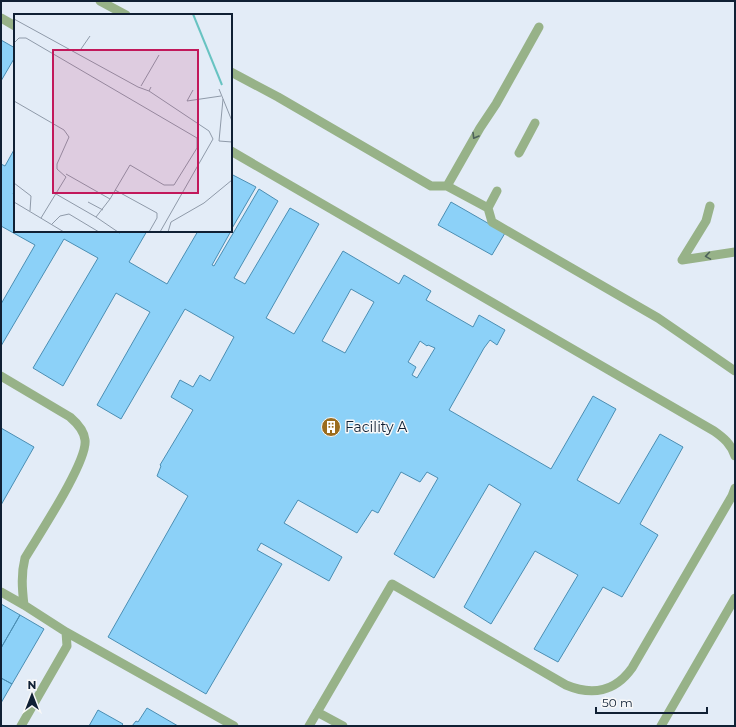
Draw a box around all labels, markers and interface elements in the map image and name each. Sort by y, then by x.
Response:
inset map [14,14,232,232]
one-way arrow [473,132,480,139]
one-way arrow [705,251,711,260]
building icon: Facility A [320,416,342,438]
place label: Facility A [345,418,408,436]
north arrow [12,675,52,715]
text: N [28,678,36,692]
scale bar [596,689,707,715]
text: 50 m [602,695,633,710]

